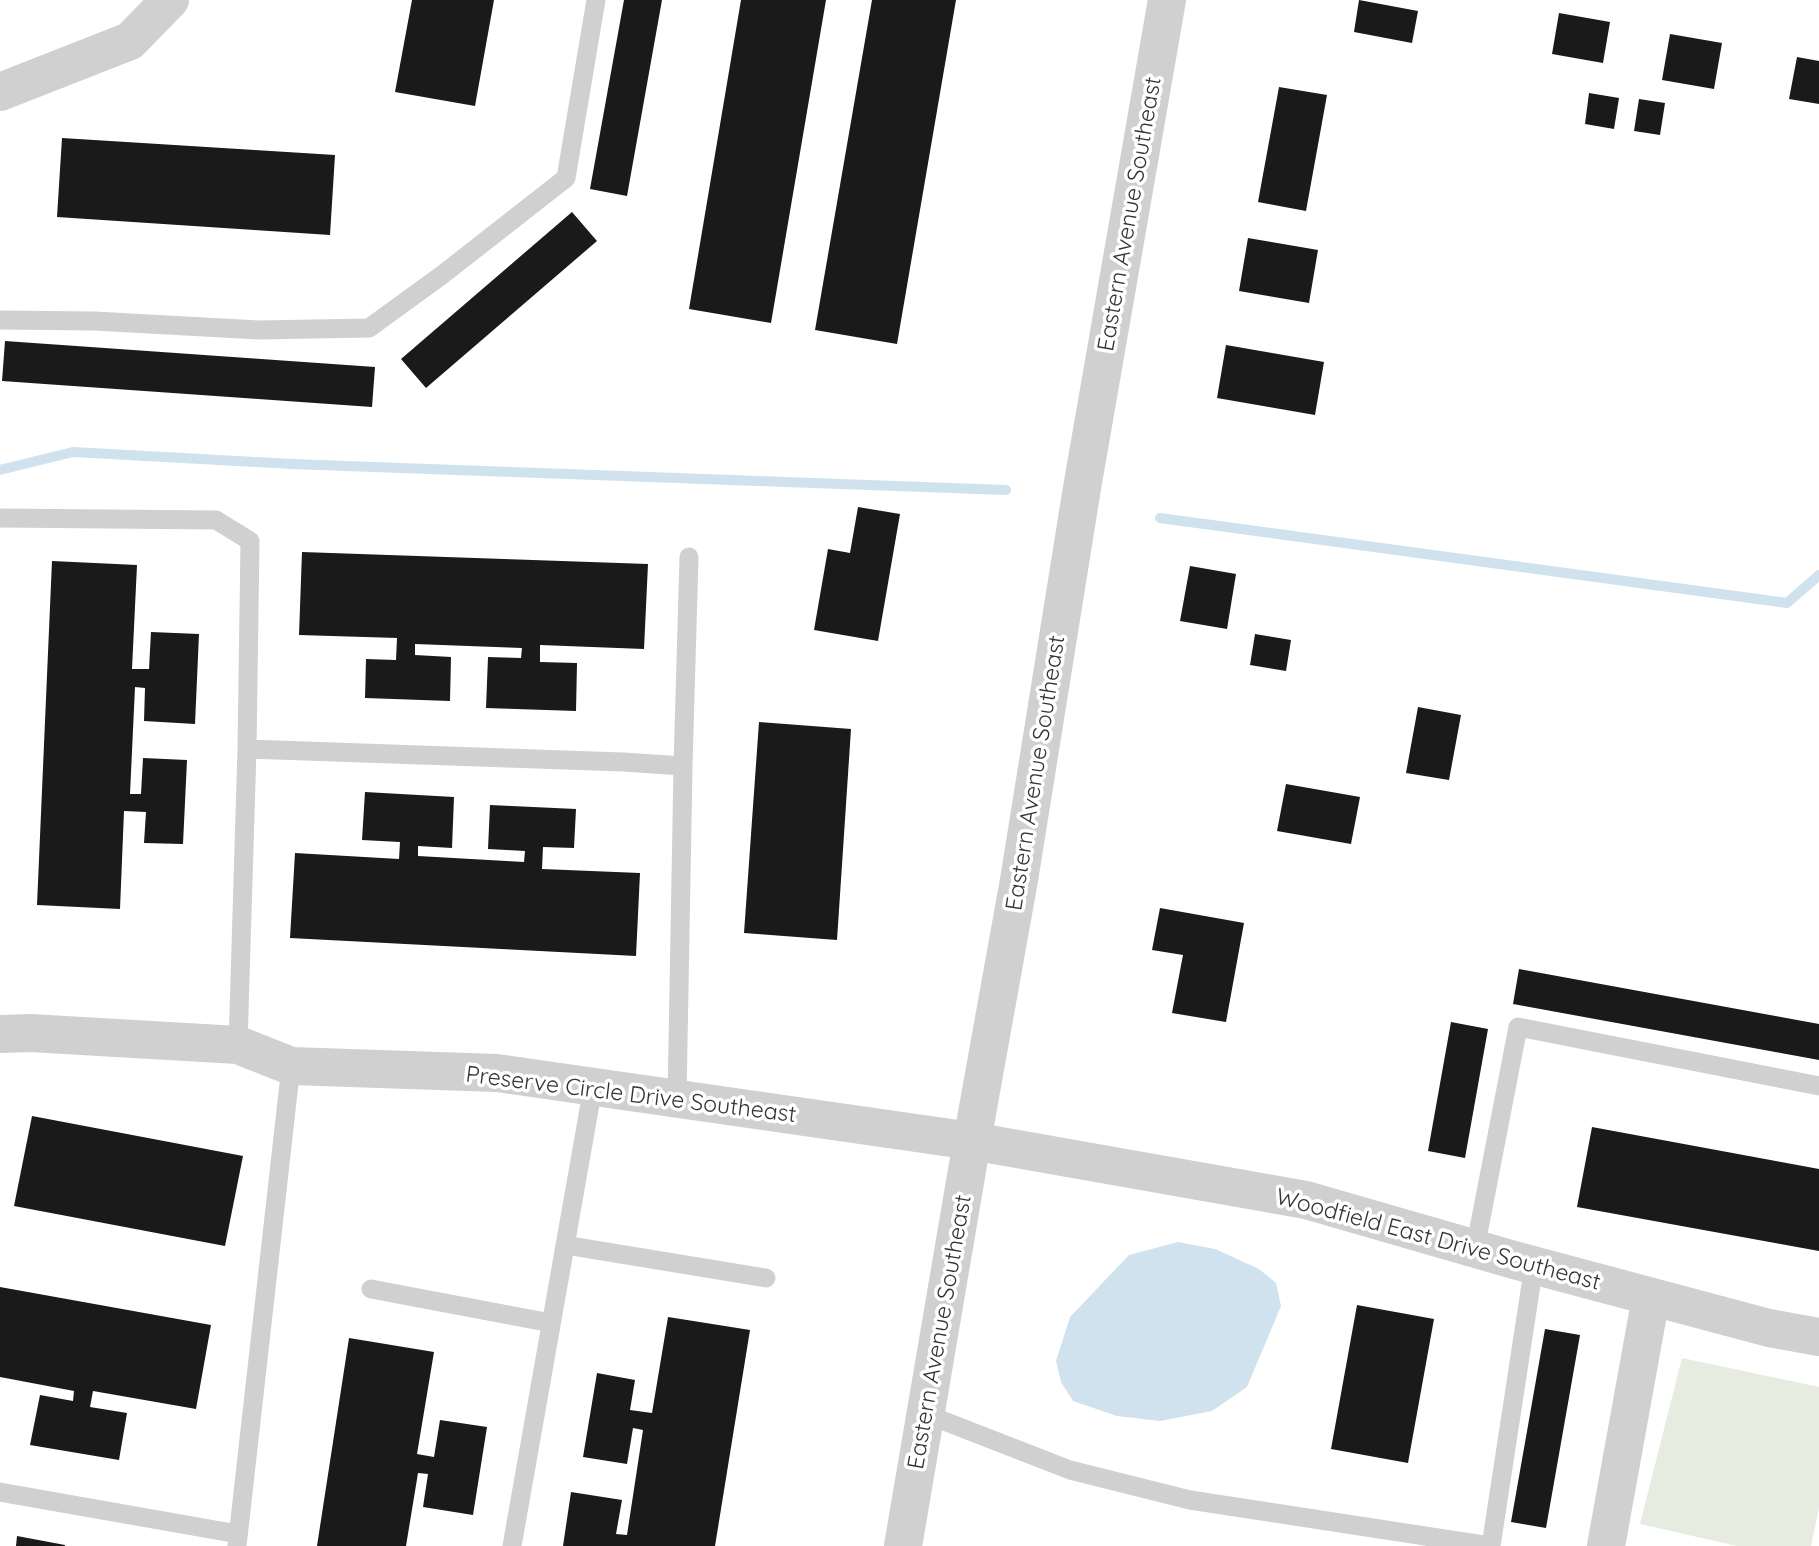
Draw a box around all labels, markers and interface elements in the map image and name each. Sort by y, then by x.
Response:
street label: Eastern Avenue Southeast [1092,75,1168,353]
street label: Eastern Avenue Southeast [1001,633,1071,913]
street label: Preserve Circle Drive Southeast [464,1061,798,1129]
street label: Woodfield East Drive Southeast [1273,1183,1603,1297]
street label: Eastern Avenue Southeast [902,1193,978,1471]

